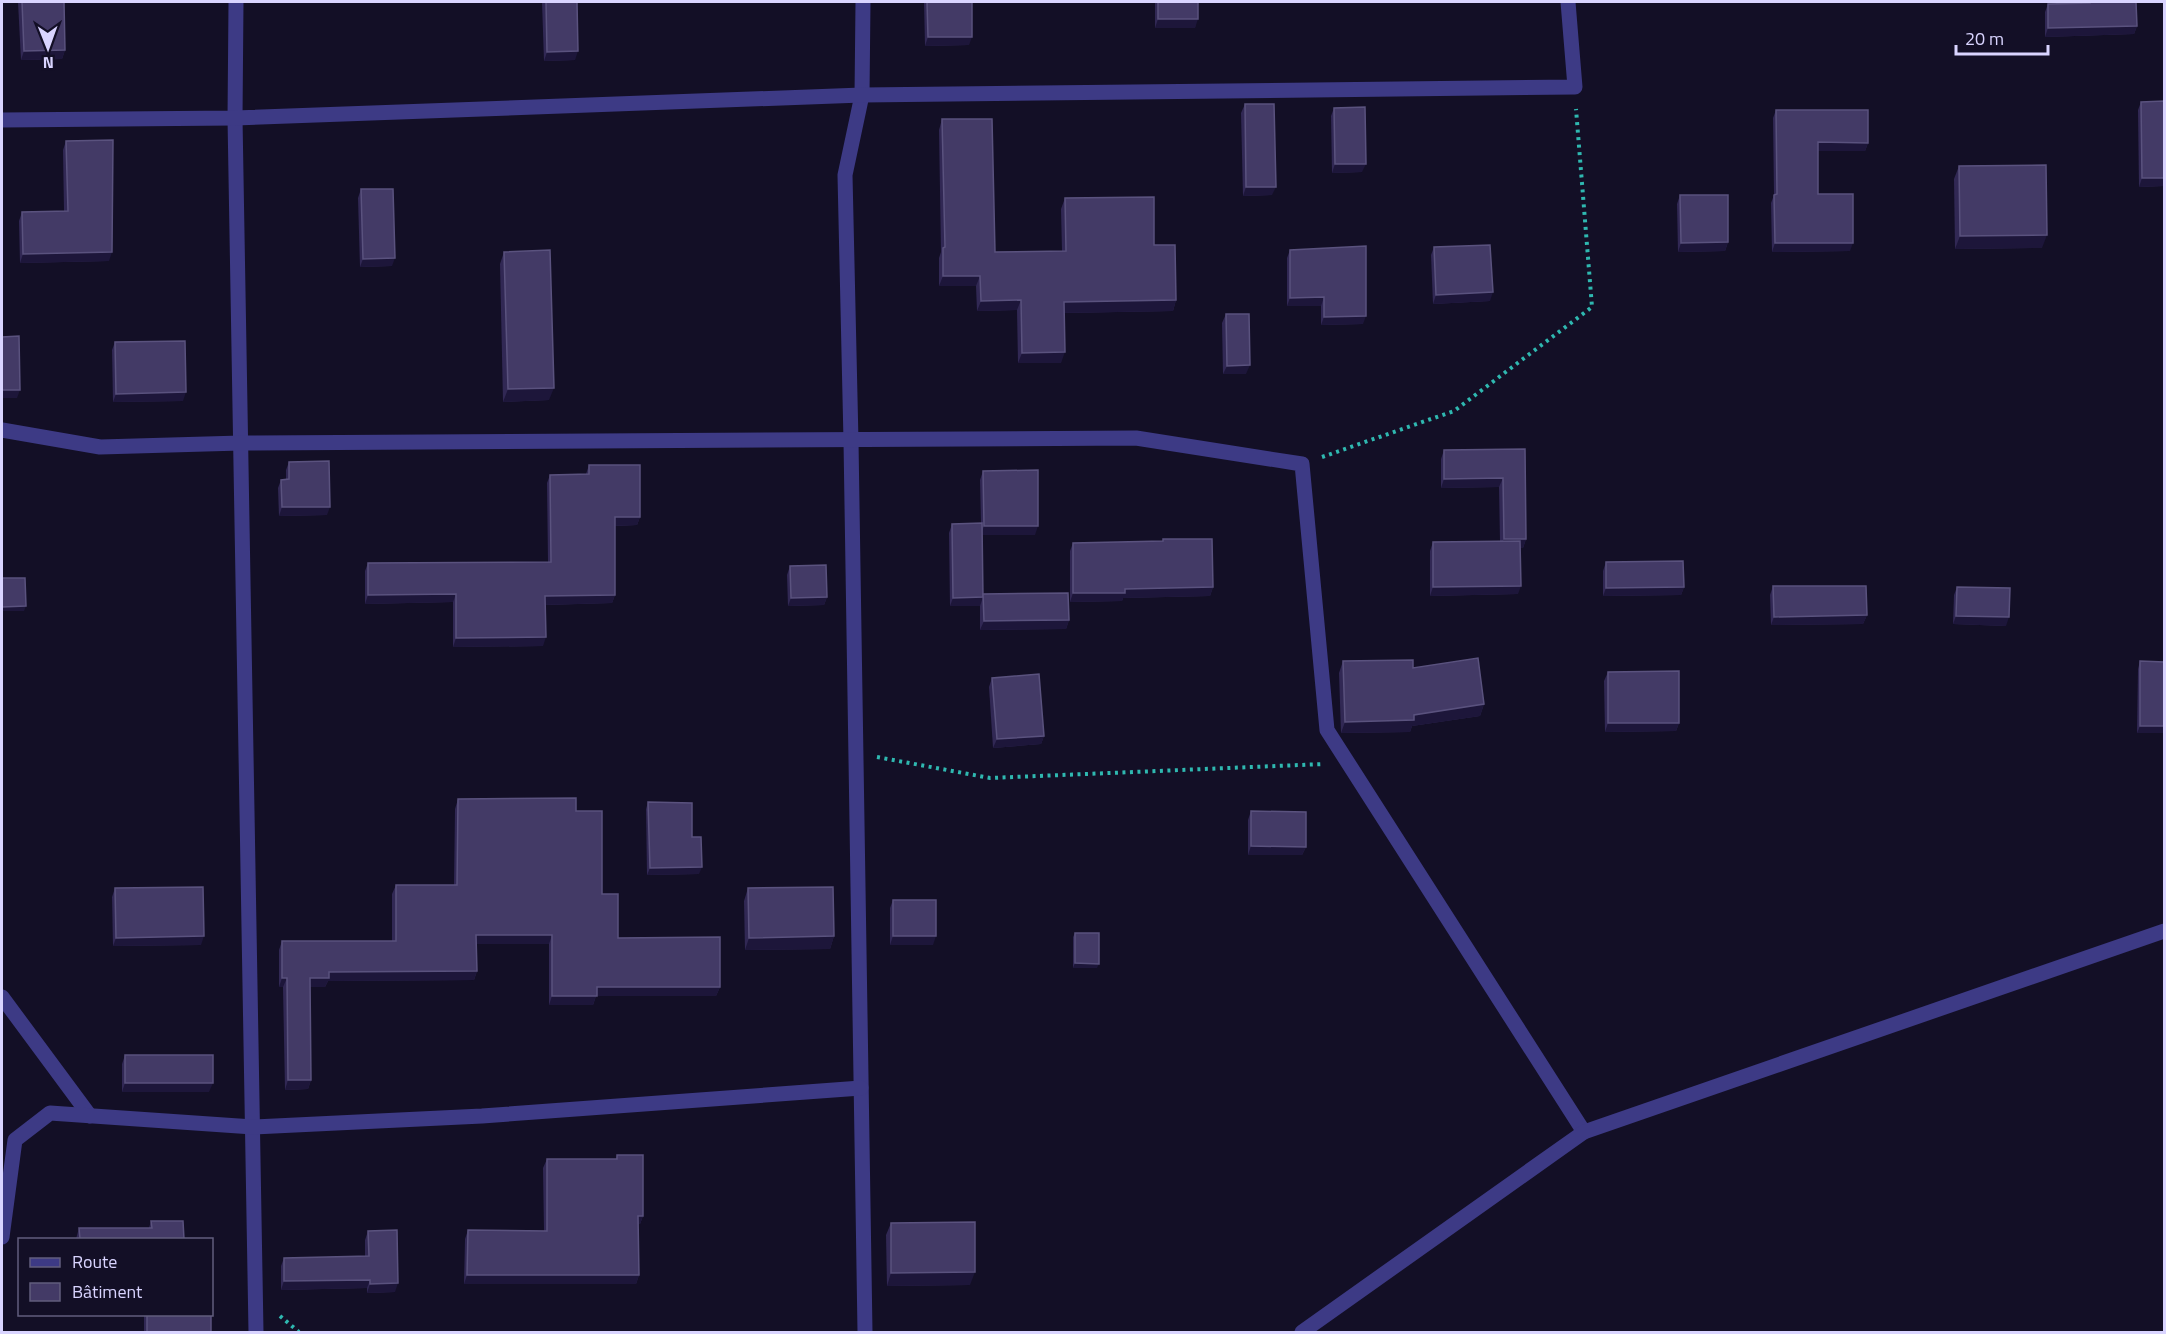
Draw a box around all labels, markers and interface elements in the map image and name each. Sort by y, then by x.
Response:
north arrow [18,18,78,78]
scale bar [1956,18,2048,56]
text: 20 m [1965,25,2004,52]
text: N [43,51,54,75]
legend [18,1238,213,1316]
text: Route [72,1248,117,1275]
text: Bâtiment [72,1278,143,1305]

